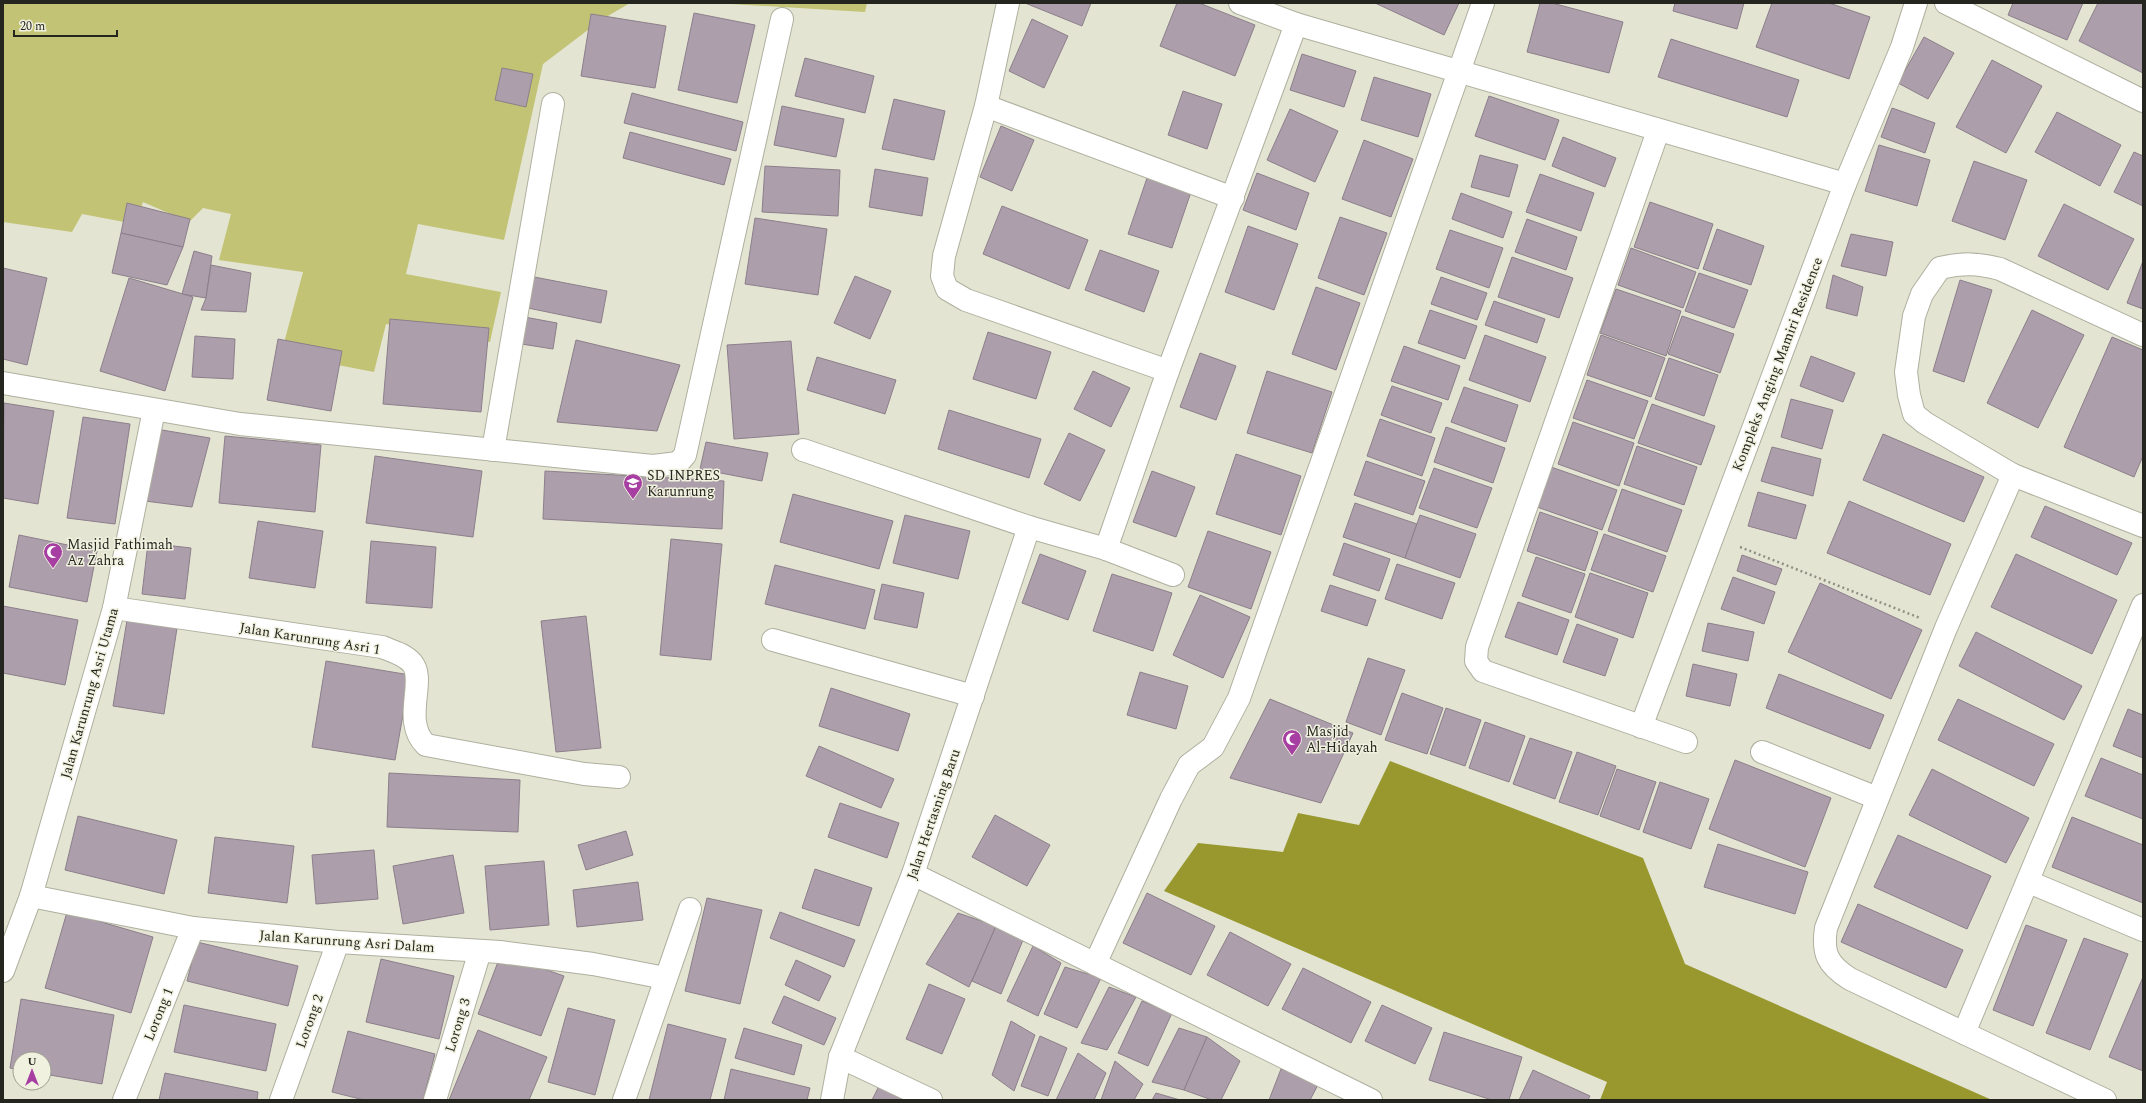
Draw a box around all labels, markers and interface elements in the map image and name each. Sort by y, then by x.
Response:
scale bar [14,12,117,38]
text: 20 m [20,17,45,36]
street label: Kompleks Anging Mamiri Residence [1727,254,1828,474]
place label: SD INPRES Karunrung [647,465,720,502]
school or university icon: SD INPRES Karunrung [622,472,644,500]
place label: Masjid Fathimah Az Zahra [67,534,173,571]
mosque icon: Masjid Fathimah Az Zahra [42,541,64,569]
street label: Jalan Karunrung Asri Utama [55,605,124,781]
street label: Jalan Karunrung Asri 1 [238,617,382,660]
place label: Masjid Al-Hidayah [1306,721,1378,758]
mosque icon: Masjid Al-Hidayah [1281,728,1303,756]
street label: Jalan Hertasning Baru [901,746,966,882]
street label: Jalan Karunrung Asri Dalam [259,925,435,958]
street label: Lorong 1 [138,984,179,1044]
street label: Lorong 2 [290,991,329,1051]
street label: Lorong 3 [439,995,476,1055]
north arrow [12,1051,52,1091]
text: U [27,1053,37,1070]

